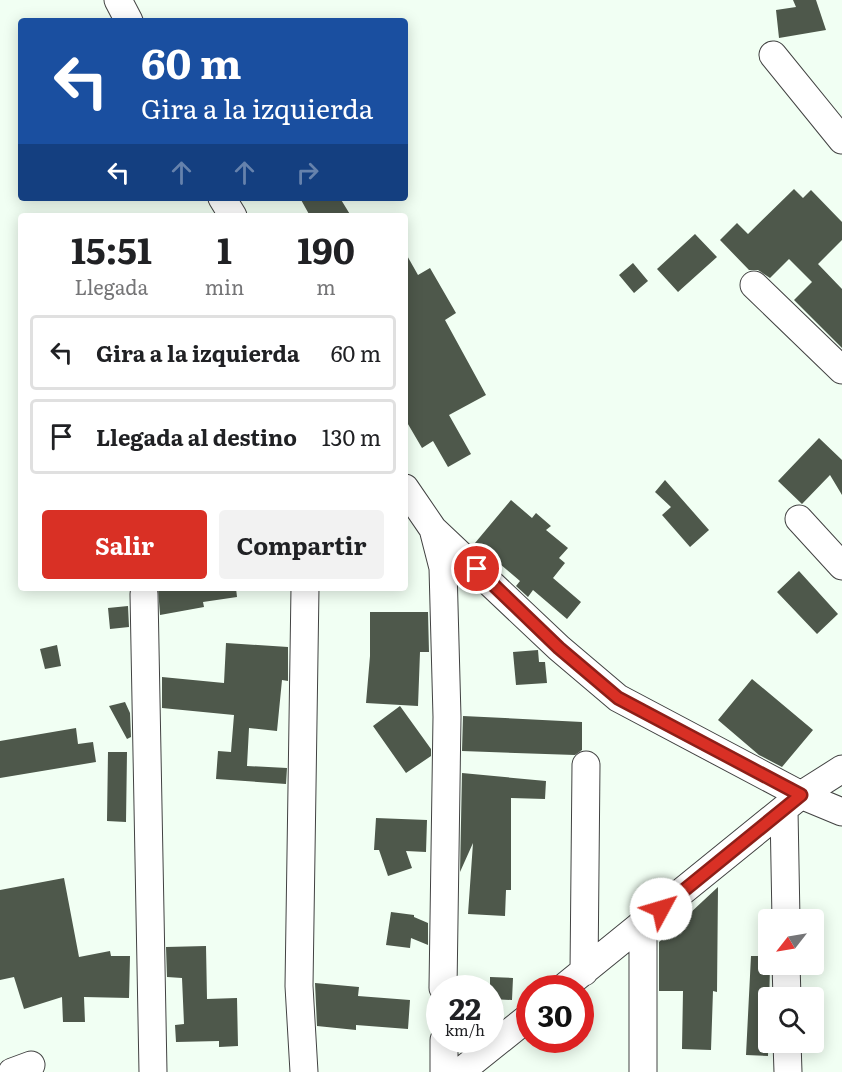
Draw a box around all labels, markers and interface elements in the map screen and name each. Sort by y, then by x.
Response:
text: 60 m [141,30,242,92]
icon: left [42,42,120,120]
text: Gira a la izquierda [141,87,373,127]
icon: left [102,156,135,189]
icon: ahead [165,156,198,189]
icon: ahead [228,156,261,189]
icon: right [291,156,324,189]
text: 15:51 [71,222,152,275]
text: 1 [217,222,232,275]
text: 190 [297,222,355,275]
text: Llegada [74,271,148,301]
text: min [205,271,244,301]
text: m [316,271,336,301]
icon: left [45,336,78,369]
text: Gira a la izquierda [96,336,300,369]
text: 60 m [331,336,381,369]
icon: arrive [45,420,78,453]
text: Llegada al destino [96,420,297,453]
text: 130 m [322,420,381,453]
button: Salir [42,510,207,579]
button: Compartir [219,510,384,579]
pin [451,543,502,594]
icon: arrive [460,552,493,585]
position arrow [629,877,693,941]
north arrow [758,909,824,975]
map controls [758,909,824,1053]
speed limit sign: 30 [516,975,594,1053]
text: 22 [449,985,481,1029]
button: search [758,987,824,1053]
text: km/h [445,1018,485,1041]

